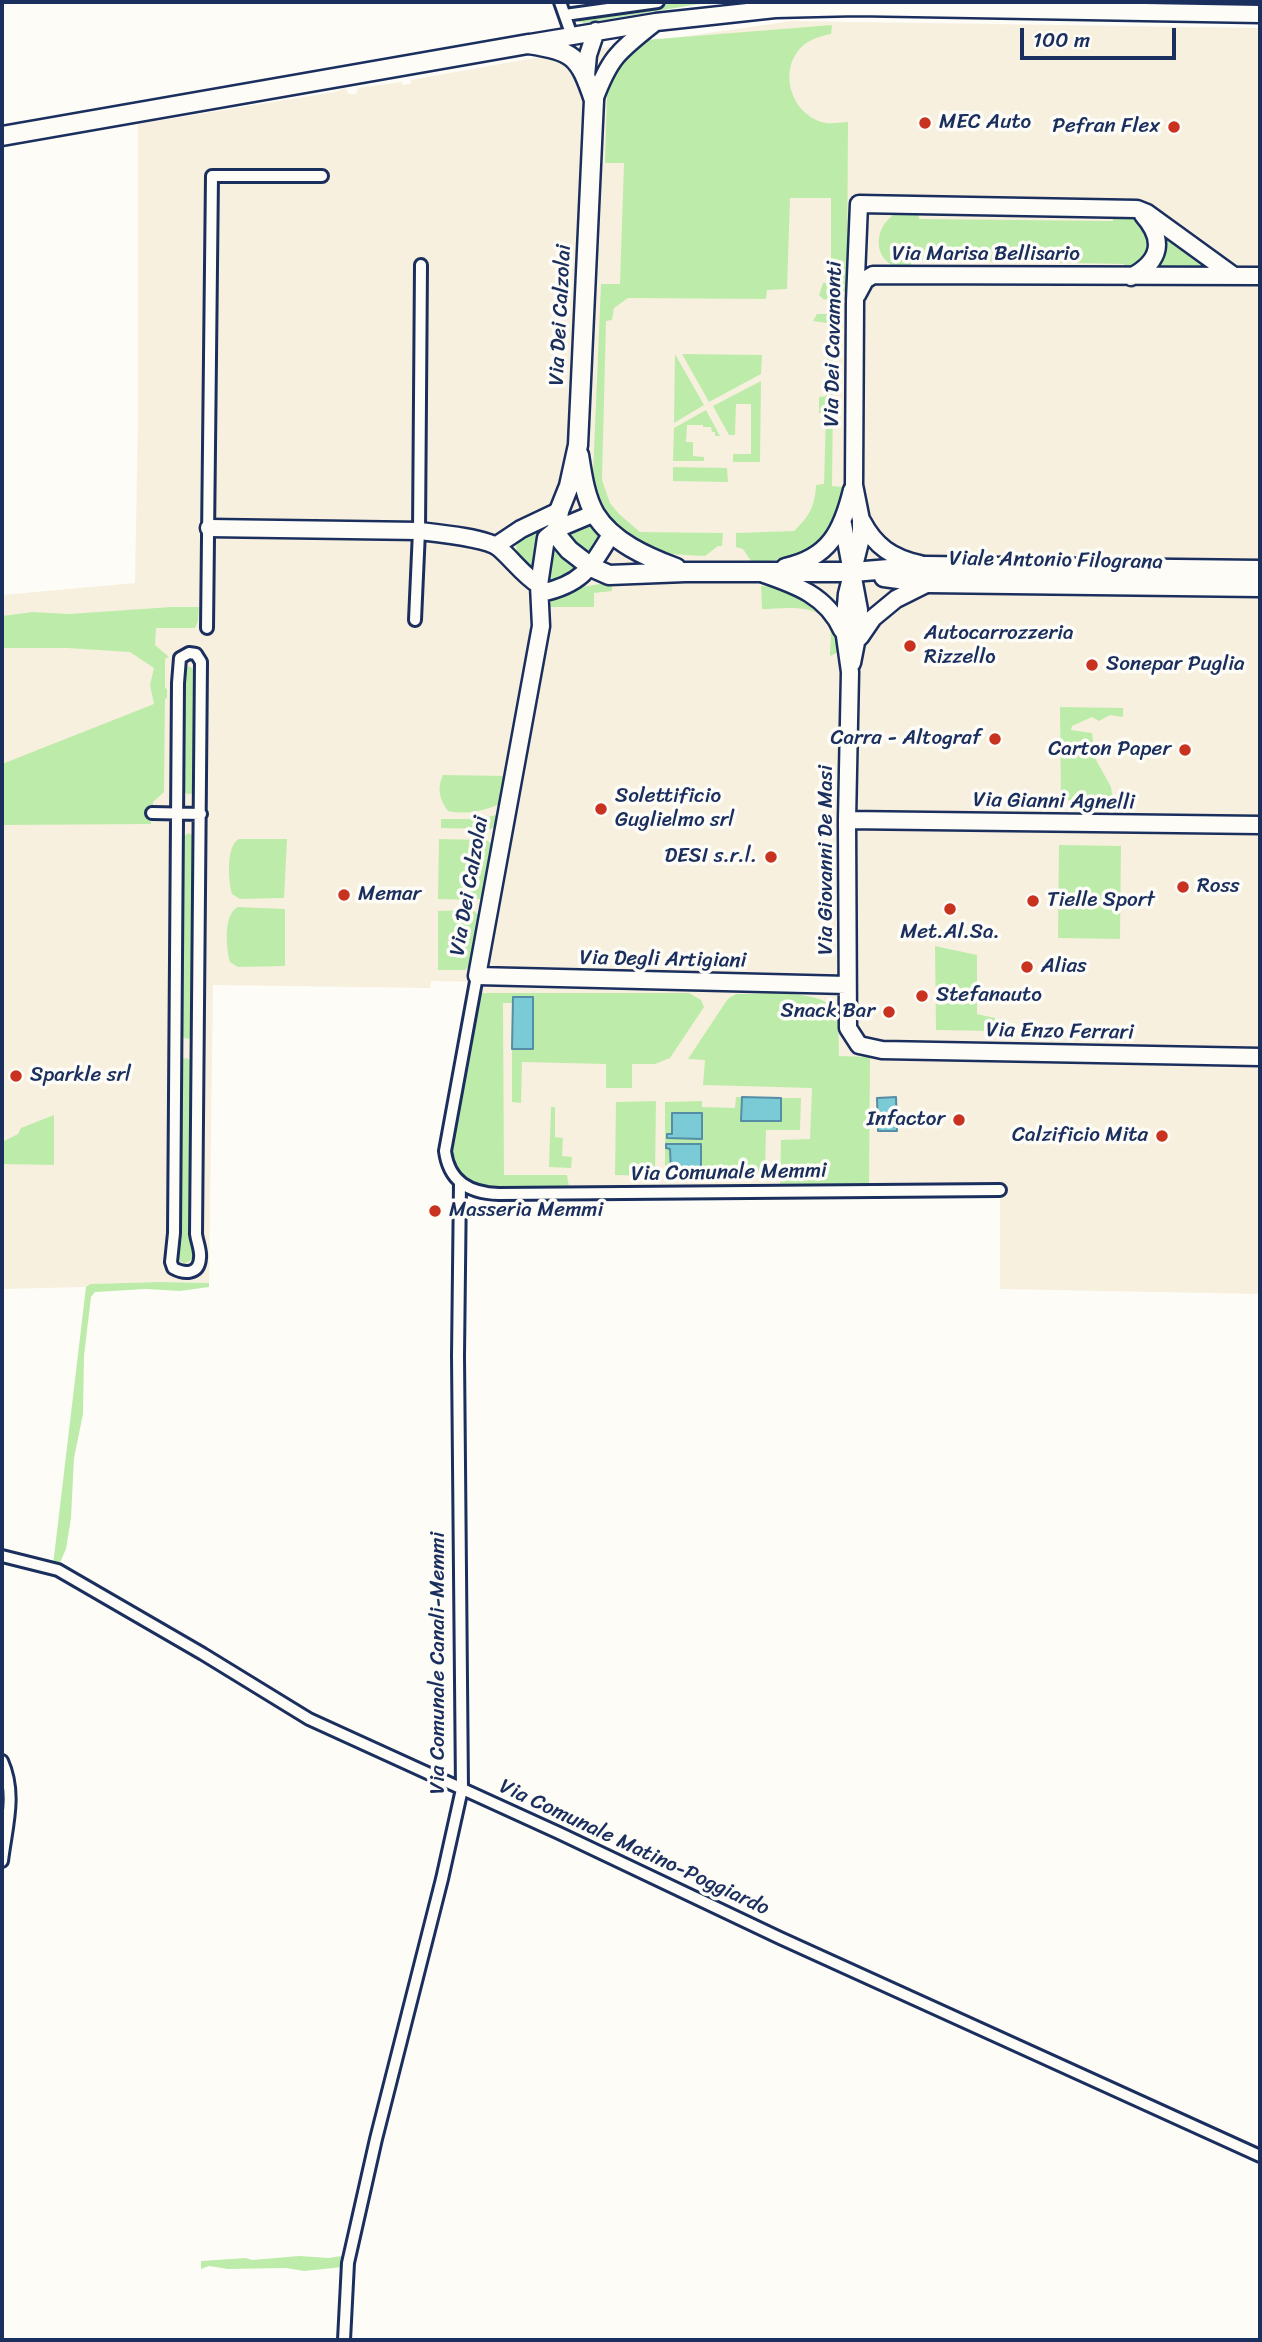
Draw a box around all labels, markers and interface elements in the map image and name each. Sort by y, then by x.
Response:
scale bar [1024,14,1180,58]
text: 100 m [1033,21,1090,59]
place label: MEC Auto [939,110,1031,136]
place label: Pefran Flex [1052,114,1160,140]
marker: MEC Auto [917,115,933,131]
marker: Pefran Flex [1166,119,1182,135]
street label: Via Marisa Bellisario [892,242,1080,268]
street label: Via Dei Calzolai [545,244,577,386]
street label: Via Dei Cavamonti [820,261,848,427]
street label: Viale Antonio Filograna [949,547,1163,575]
place label: Autocarrozzeria Rizzello [924,621,1073,671]
marker: Autocarrozzeria Rizzello [902,638,918,654]
place label: Sonepar Puglia [1106,652,1245,678]
marker: Sonepar Puglia [1084,657,1100,673]
place label: Carra - Altograf [830,726,981,752]
marker: Carra - Altograf [987,731,1003,747]
place label: Carton Paper [1048,737,1171,763]
marker: Carton Paper [1177,742,1193,758]
street label: Via Giovanni De Masi [814,765,840,955]
place label: Solettificio Guglielmo srl [615,784,734,834]
street label: Via Gianni Agnelli [973,788,1135,816]
marker: Solettificio Guglielmo srl [593,801,609,817]
street label: Via Dei Calzolai [445,814,495,958]
place label: DESI s.r.l. [664,844,757,870]
marker: DESI s.r.l. [763,849,779,865]
place label: Ross [1197,874,1240,900]
marker: Ross [1175,879,1191,895]
place label: Memar [358,882,421,908]
marker: Memar [336,887,352,903]
place label: Tielle Sport [1047,888,1155,914]
marker: Tielle Sport [1025,893,1041,909]
marker: Met.Al.Sa. [942,901,958,917]
place label: Met.Al.Sa. [900,920,1000,946]
street label: Via Degli Artigiani [579,946,747,974]
place label: Alias [1041,954,1087,980]
marker: Alias [1019,959,1035,975]
place label: Stefanauto [936,983,1042,1009]
marker: Stefanauto [914,988,930,1004]
place label: Snack Bar [780,999,875,1025]
marker: Snack Bar [881,1004,897,1020]
street label: Via Enzo Ferrari [986,1018,1134,1046]
place label: Sparkle srl [30,1063,131,1089]
marker: Sparkle srl [8,1068,24,1084]
place label: Infactor [867,1107,945,1133]
marker: Infactor [951,1112,967,1128]
place label: Calzificio Mita [1012,1123,1148,1149]
marker: Calzificio Mita [1154,1128,1170,1144]
street label: Via Comunale Memmi [631,1159,827,1187]
place label: Masseria Memmi [449,1198,603,1224]
marker: Masseria Memmi [427,1203,443,1219]
street label: Via Comunale Canali-Memmi [426,1532,452,1794]
street label: Via Comunale Matino-Poggiardo [495,1774,773,1922]

